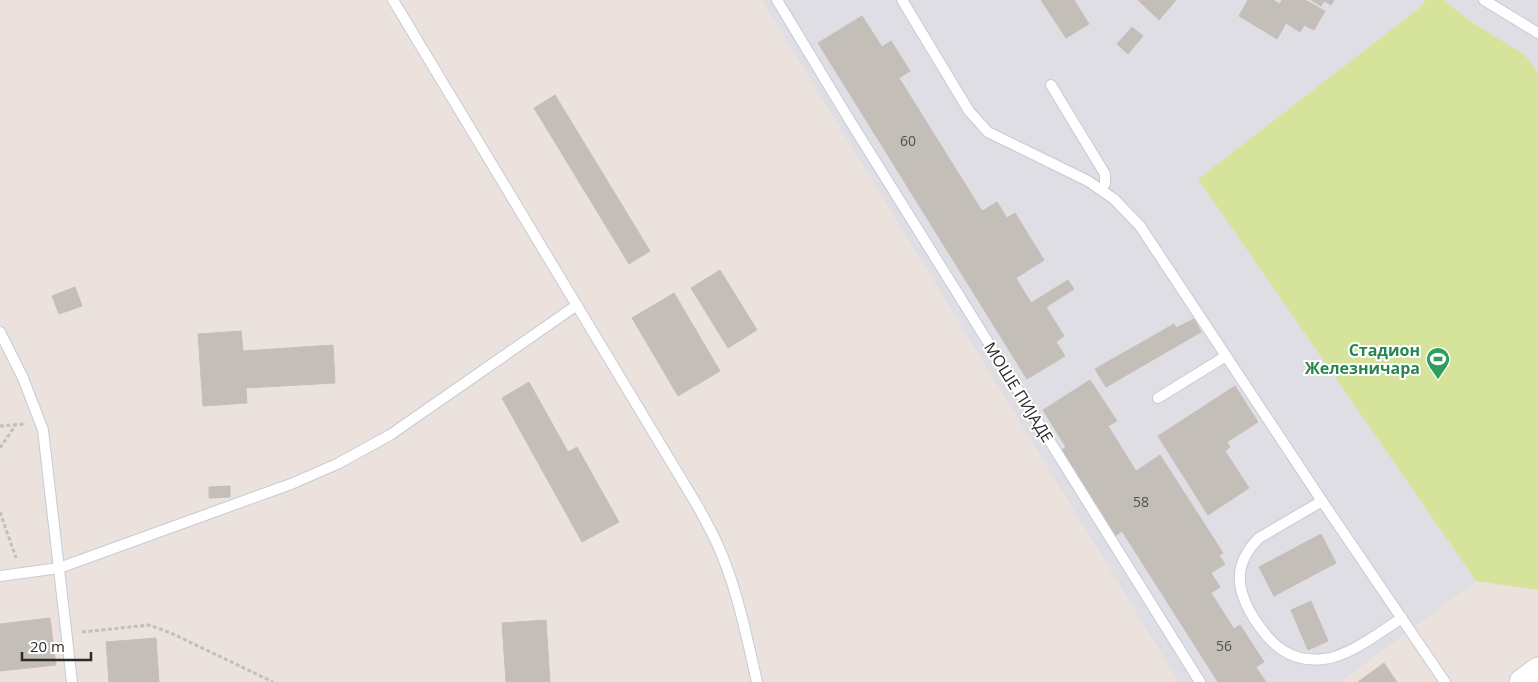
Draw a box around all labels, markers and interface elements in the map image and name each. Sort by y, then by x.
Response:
house number: 60 [900,131,916,150]
street label: МОШЕ ПИЈАДЕ [979,338,1059,446]
place label: Стадион Железничара [1305,339,1420,379]
sports icon: Стадион Железничара [1425,346,1451,380]
house number: 58 [1133,492,1149,511]
scale bar [22,630,91,662]
text: 20 m [30,636,65,656]
house number: 56 [1216,636,1232,655]

